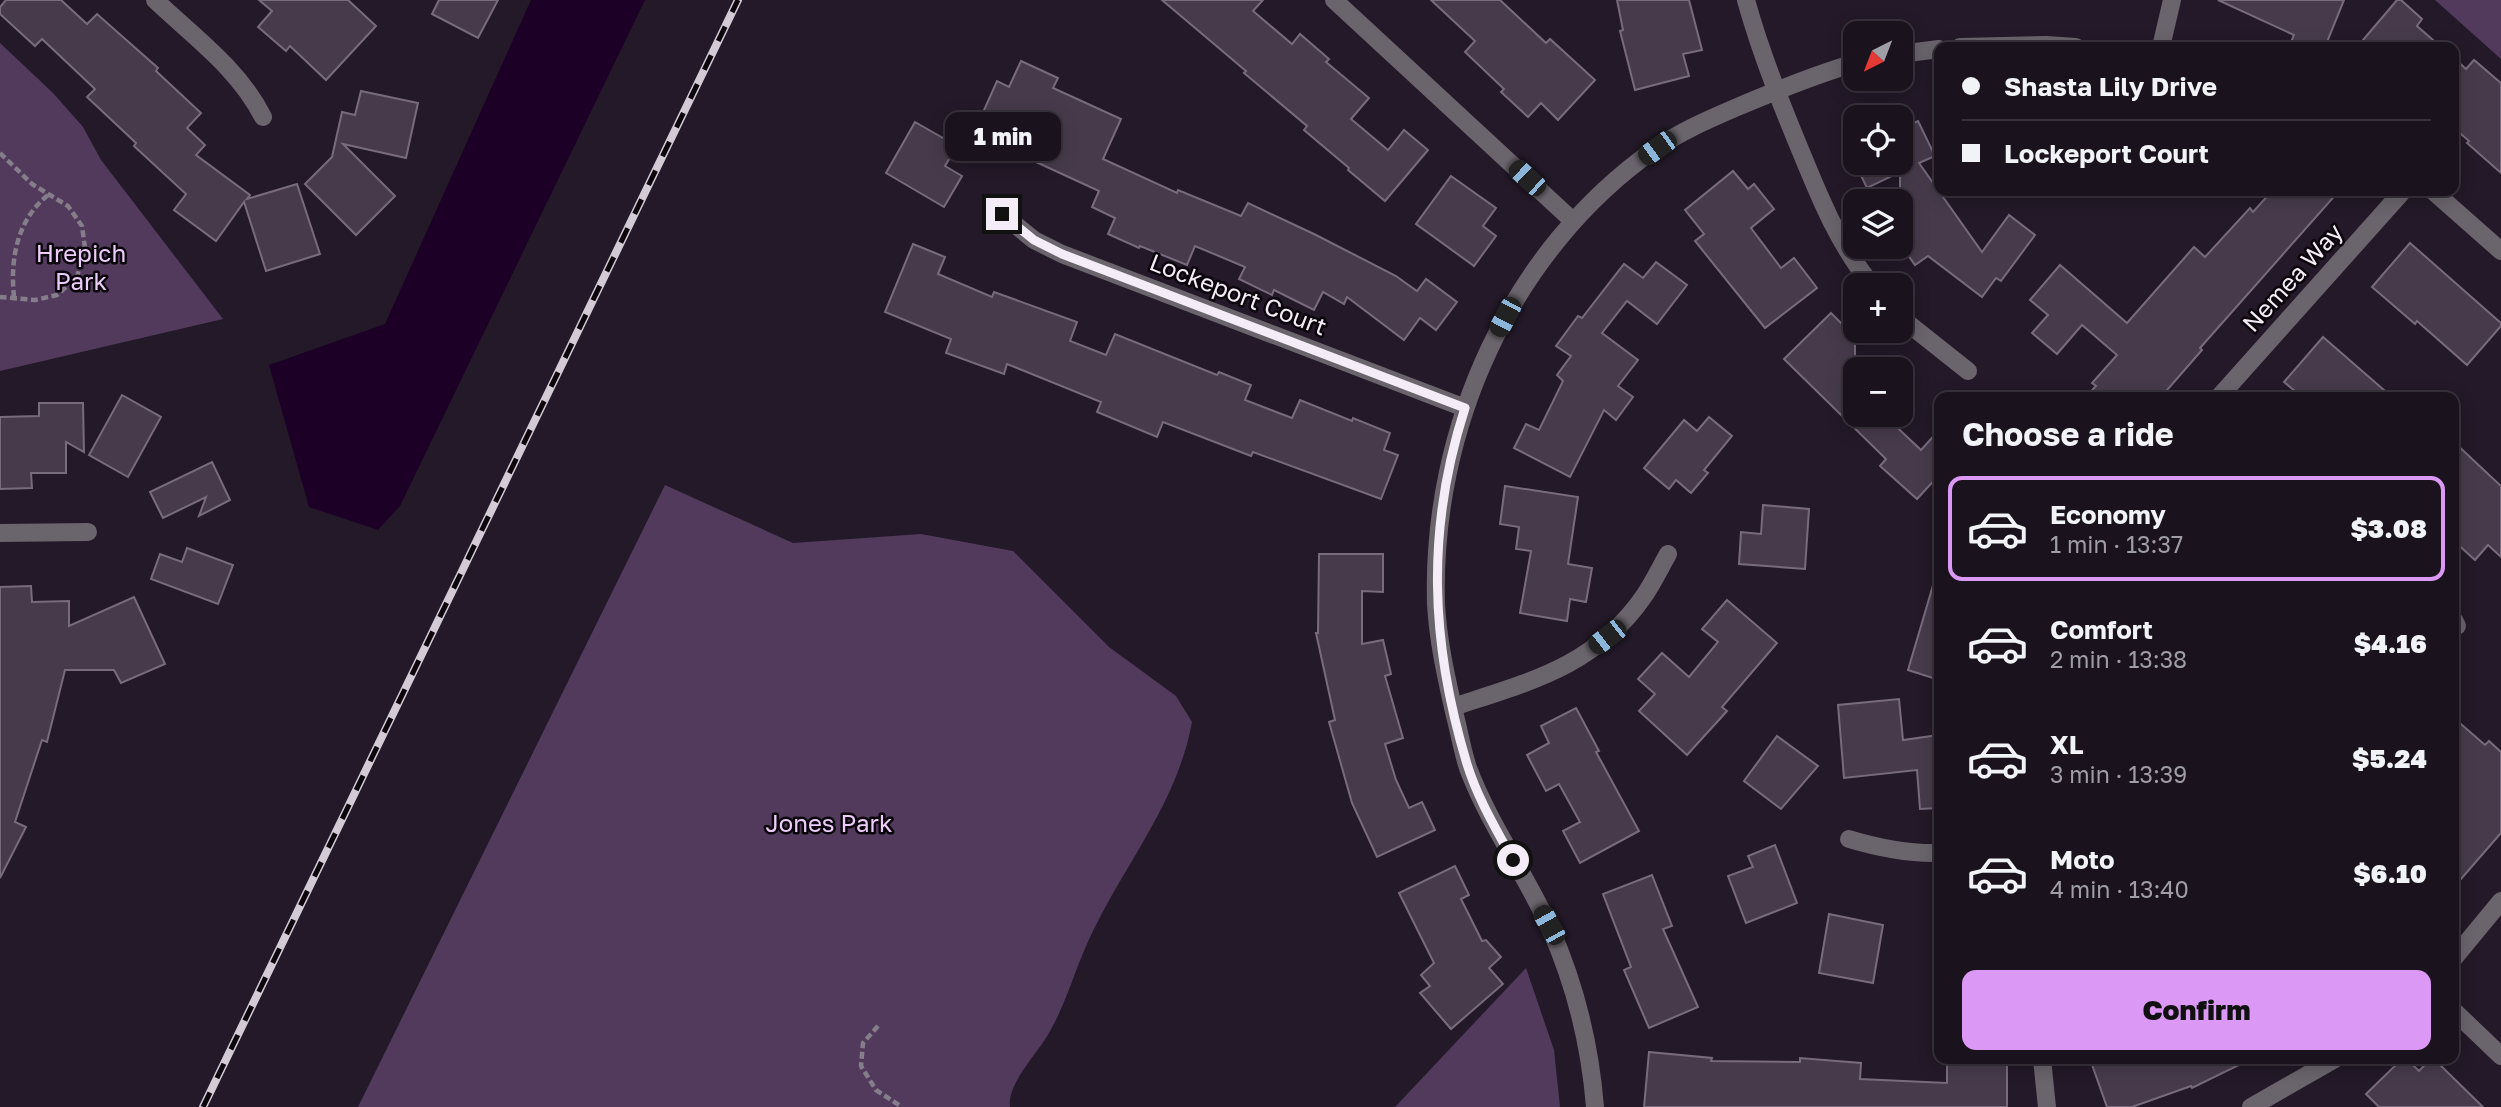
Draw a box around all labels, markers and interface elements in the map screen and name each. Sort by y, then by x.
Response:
north arrow [1843,21,1913,91]
map controls [1843,21,1913,427]
text: Shasta Lily Drive [2004,71,2217,102]
button: locate [1843,105,1913,175]
callout: 1 min [944,113,1060,162]
text: 1 min [974,122,1032,150]
car [1634,127,1681,169]
text: Lockeport Court [2004,138,2209,169]
car [1505,156,1550,200]
button: layers [1843,189,1913,259]
route end [986,198,1018,230]
street label: Nemea Way [2236,217,2348,337]
park label: Hrepich Park [36,238,126,295]
street label: Lockeport Court [1146,247,1331,341]
button: + [1843,273,1913,343]
car [1486,294,1525,340]
button: − [1843,357,1913,427]
text: Choose a ride [1962,415,2174,453]
icon: car [1966,497,2029,560]
text: Economy [2050,499,2166,530]
text: $3.08 [2350,513,2427,544]
text: 1 min · 13:37 [2050,530,2183,558]
icon: car [1966,612,2029,675]
text: Comfort [2050,614,2153,645]
car [1584,616,1631,658]
text: $4.16 [2354,628,2427,659]
text: 2 min · 13:38 [2050,645,2187,673]
icon: car [1966,727,2029,790]
text: XL [2050,729,2084,760]
text: $5.24 [2352,743,2427,774]
text: 3 min · 13:39 [2050,760,2187,788]
park label: Jones Park [765,808,893,837]
icon: car [1966,842,2029,905]
route start [1497,844,1529,876]
text: Moto [2050,844,2115,875]
text: $6.10 [2353,858,2427,889]
text: 4 min · 13:40 [2050,875,2189,903]
car [1530,902,1569,948]
button: Confirm [1962,970,2431,1050]

